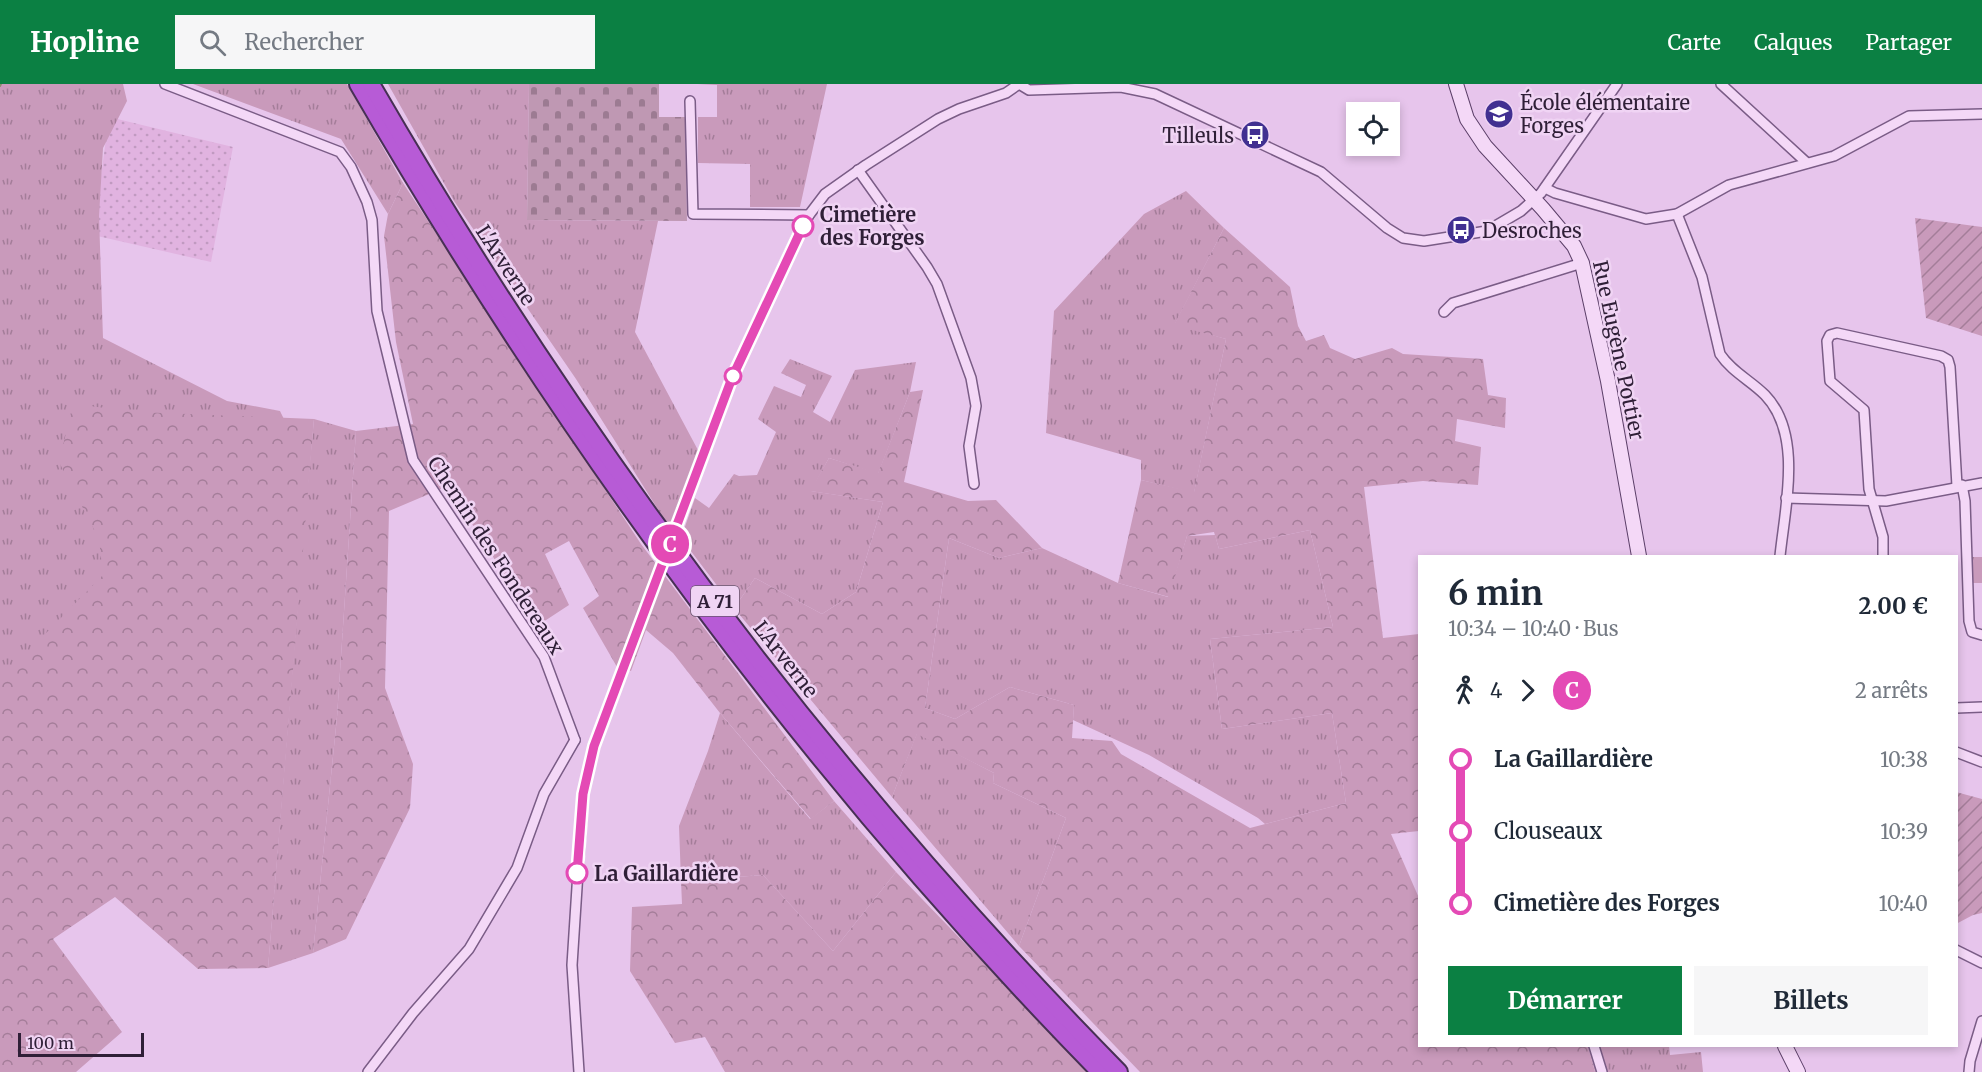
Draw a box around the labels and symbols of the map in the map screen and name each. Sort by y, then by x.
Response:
place label: École élémentaire Forges [1520,88,1690,138]
school or university icon: École élémentaire Forges [1483,98,1515,130]
bus stop icon: Tilleuls [1239,119,1271,151]
place label: Tilleuls [1162,123,1234,148]
place label: Cimetière des Forges [820,202,925,250]
bus stop icon: Desroches [1445,214,1477,246]
marker: Cimetière des Forges [792,215,814,237]
place label: Desroches [1482,218,1582,243]
street label: L'Arverne [471,220,541,310]
street label: Rue Eugène Pottier [1588,258,1650,442]
unlabelled marker [724,367,742,385]
street label: Chemin des Fondereaux [423,451,569,659]
line badge: C [650,524,690,564]
road number: A 71 [691,586,739,616]
street label: L'Arverne [748,616,824,702]
place label: La Gaillardière [594,861,739,886]
marker: La Gaillardière [566,862,588,884]
scale bar [18,1030,144,1058]

